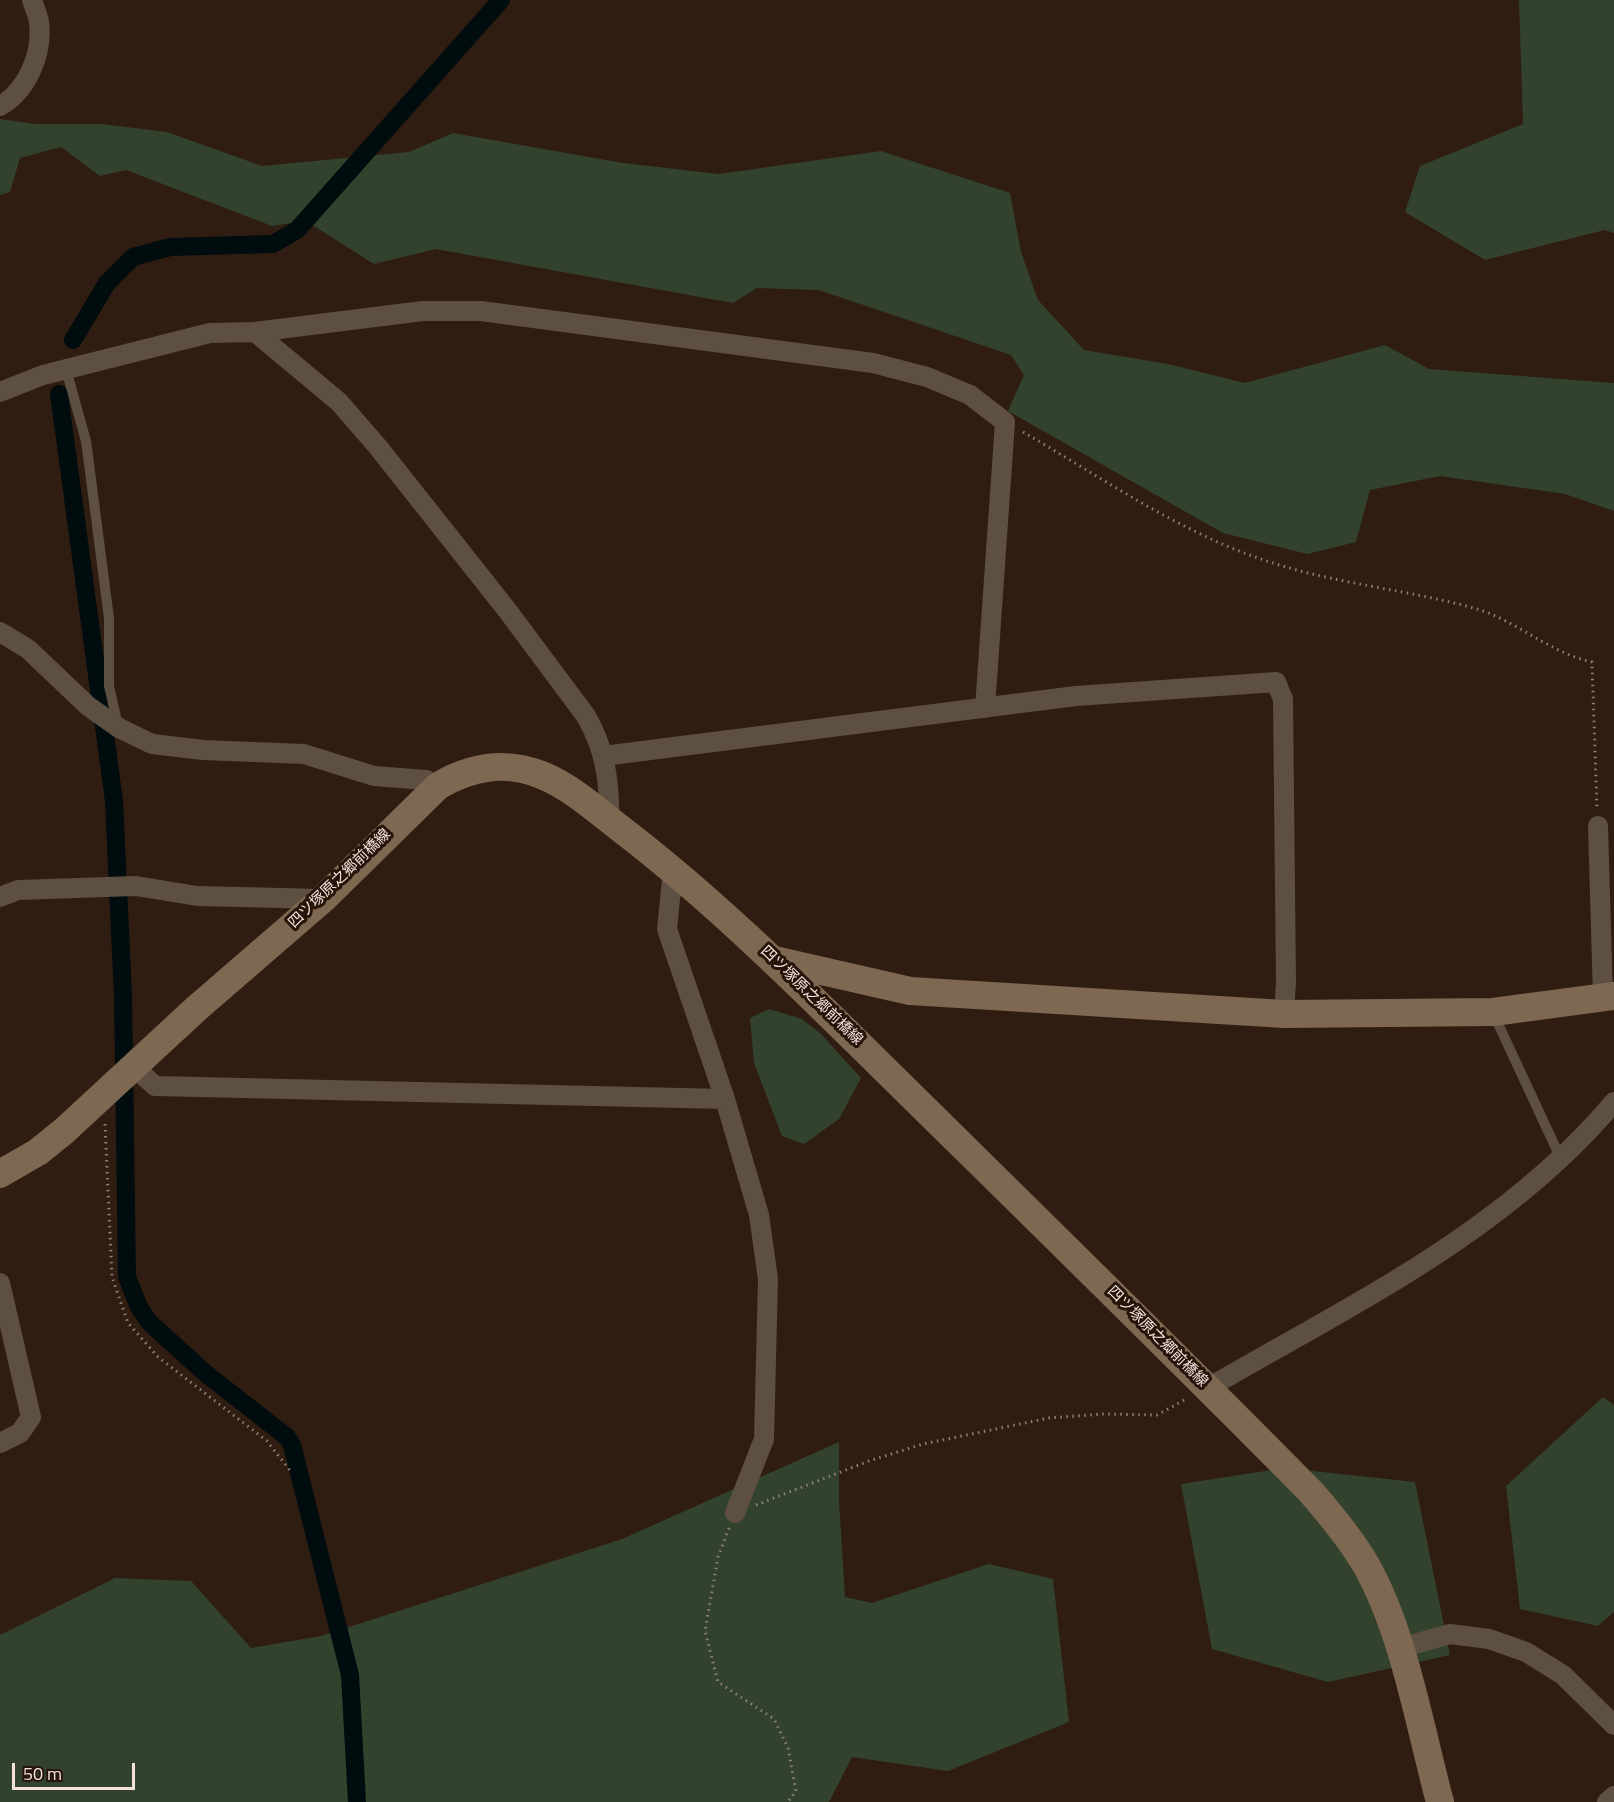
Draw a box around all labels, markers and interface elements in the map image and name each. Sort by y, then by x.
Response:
street label: 四ツ塚原之郷前橋線 [285,826,395,932]
street label: 四ツ塚原之郷前橋線 [756,943,866,1049]
street label: 四ツ塚原之郷前橋線 [1103,1283,1211,1391]
scale bar [15,1751,138,1789]
text: 50 m [23,1760,62,1787]

